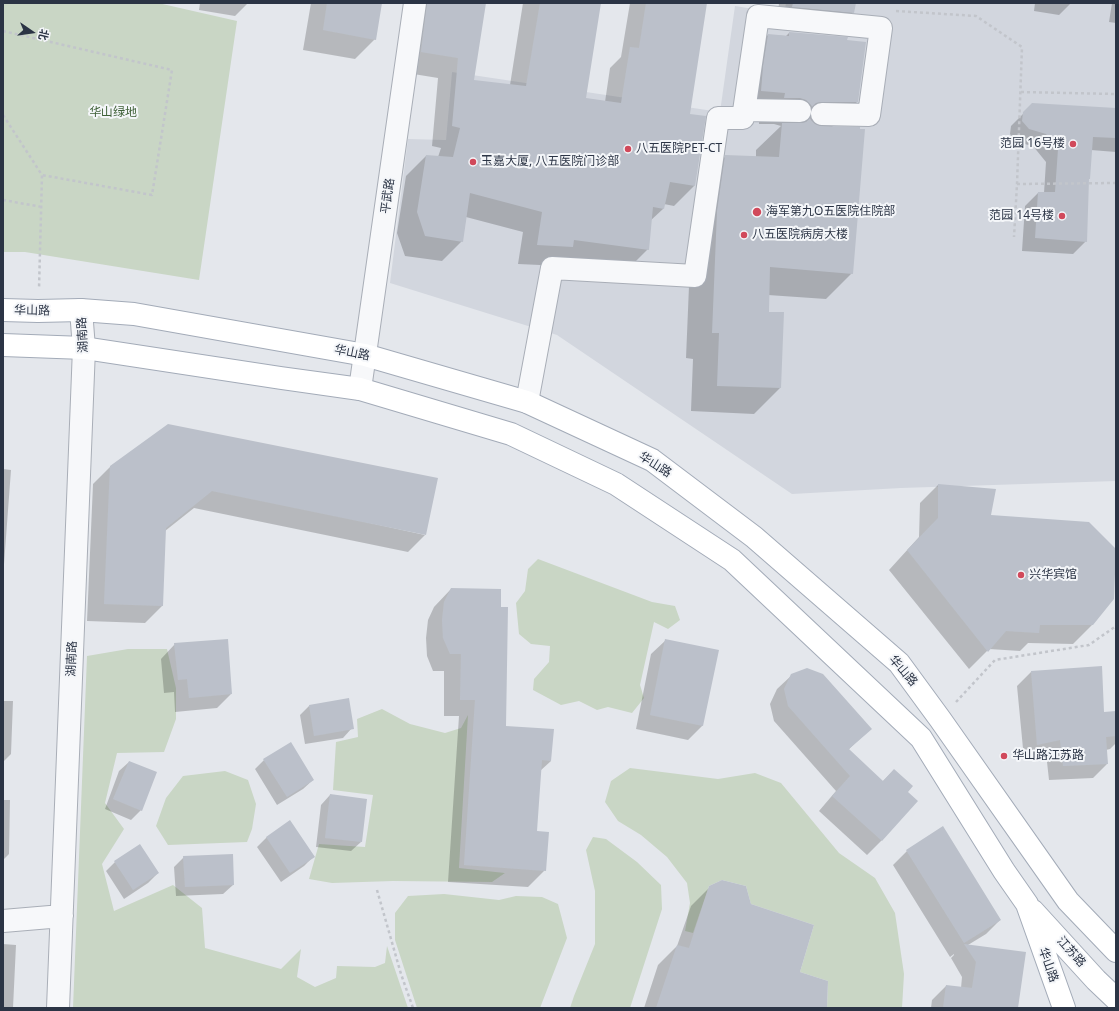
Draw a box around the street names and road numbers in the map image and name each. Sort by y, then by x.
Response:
street label: 平武路 [378,177,398,215]
street label: 华山路 [14,303,50,319]
street label: 湖南路 [75,317,91,353]
street label: 华山路 [333,342,371,364]
street label: 华山路 [636,449,674,481]
street label: 湖南路 [64,641,80,677]
street label: 华山路 [886,653,920,689]
street label: 江苏路 [1054,934,1088,970]
street label: 华山路 [1035,946,1061,984]

